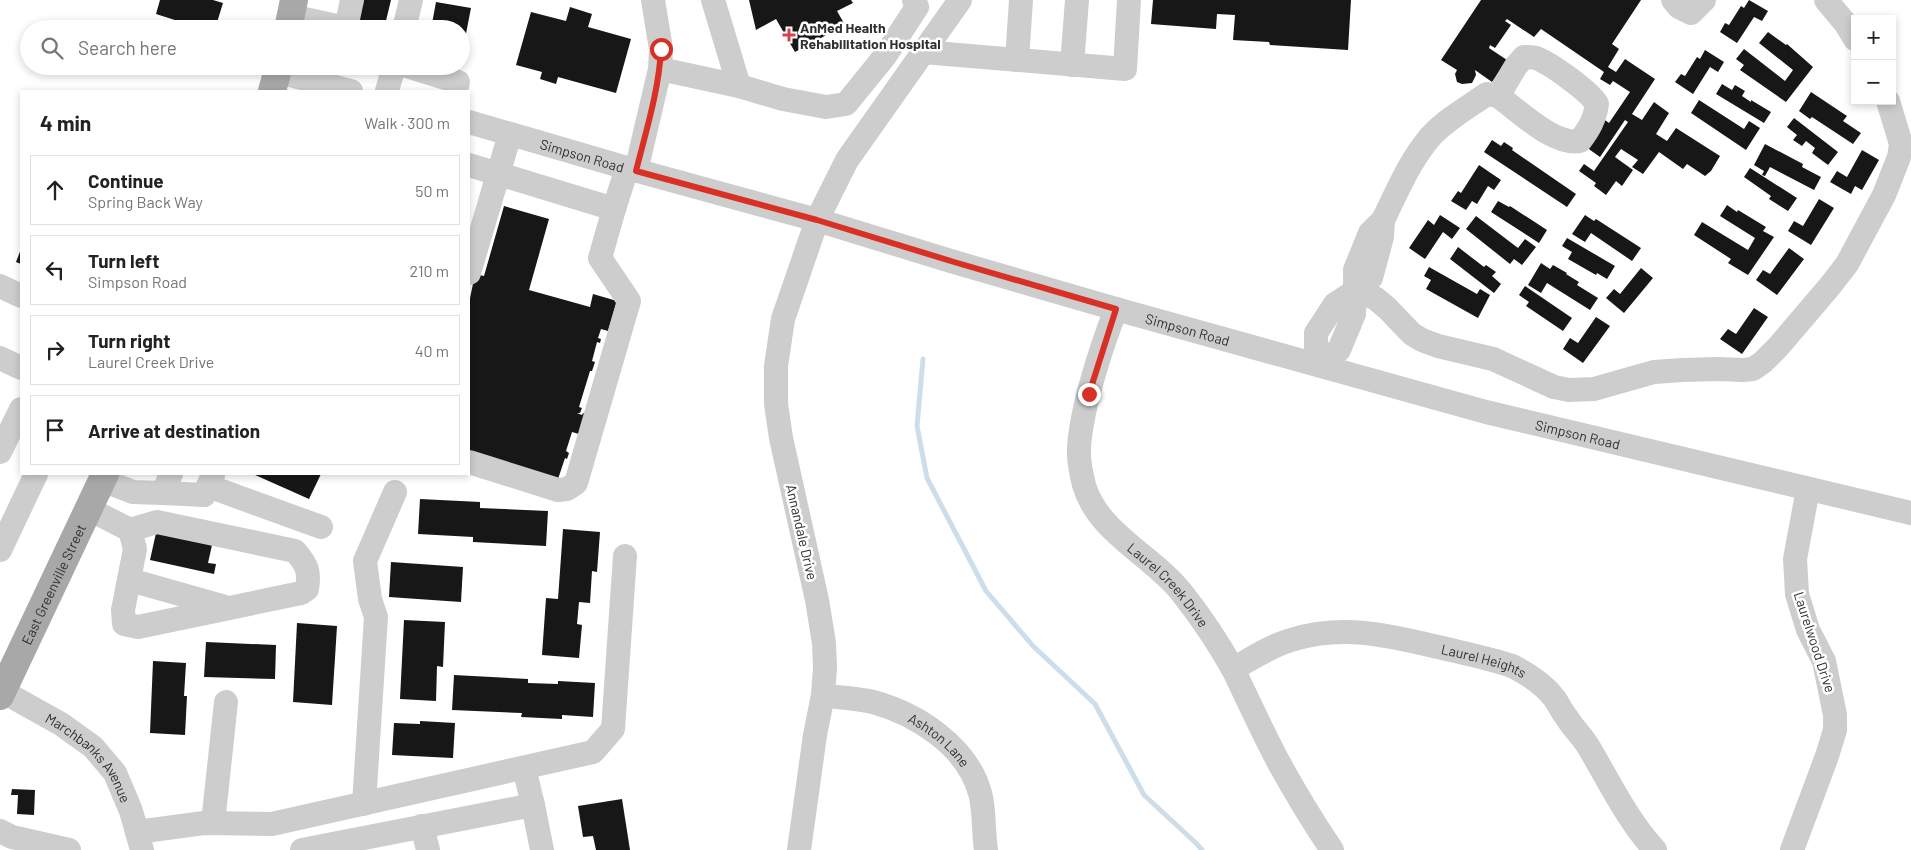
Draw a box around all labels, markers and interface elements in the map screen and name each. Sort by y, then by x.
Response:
map controls [1851,15,1896,105]
button: + [1851,15,1896,60]
place label: AnMed Health Rehabilitation Hospital [800,19,941,52]
search box [20,20,470,75]
marker: AnMed Health Rehabilitation Hospital [782,28,796,42]
icon: search [38,34,66,62]
text: Search here [78,36,177,59]
route start [650,38,673,61]
button: − [1851,60,1896,105]
text: 4 min [40,110,91,135]
text: Walk · 300 m [364,113,450,132]
street label: Simpson Road [538,135,626,175]
text: Continue [88,169,164,192]
icon: ahead [41,176,69,204]
text: 50 m [415,181,449,200]
text: Spring Back Way [88,192,203,211]
text: Turn left [88,249,159,272]
icon: left [41,256,69,284]
text: 210 m [410,261,449,280]
text: Simpson Road [88,272,187,291]
street label: Simpson Road [1144,309,1232,349]
text: Turn right [88,329,170,352]
icon: right [41,336,69,364]
text: 40 m [415,341,449,360]
text: Laurel Creek Drive [88,352,214,371]
route end [1078,383,1101,406]
icon: arrive [41,416,69,444]
street label: Simpson Road [1534,416,1622,452]
text: Arrive at destination [88,419,260,442]
street label: Annandale Drive [783,483,821,581]
street label: East Greenville Street [17,521,89,647]
street label: Laurel Creek Drive [1124,539,1213,630]
street label: Laurelwood Drive [1791,589,1839,695]
street label: Laurel Heights [1440,640,1530,681]
street label: Marchbanks Avenue [43,709,135,805]
street label: Ashton Lane [906,709,974,770]

